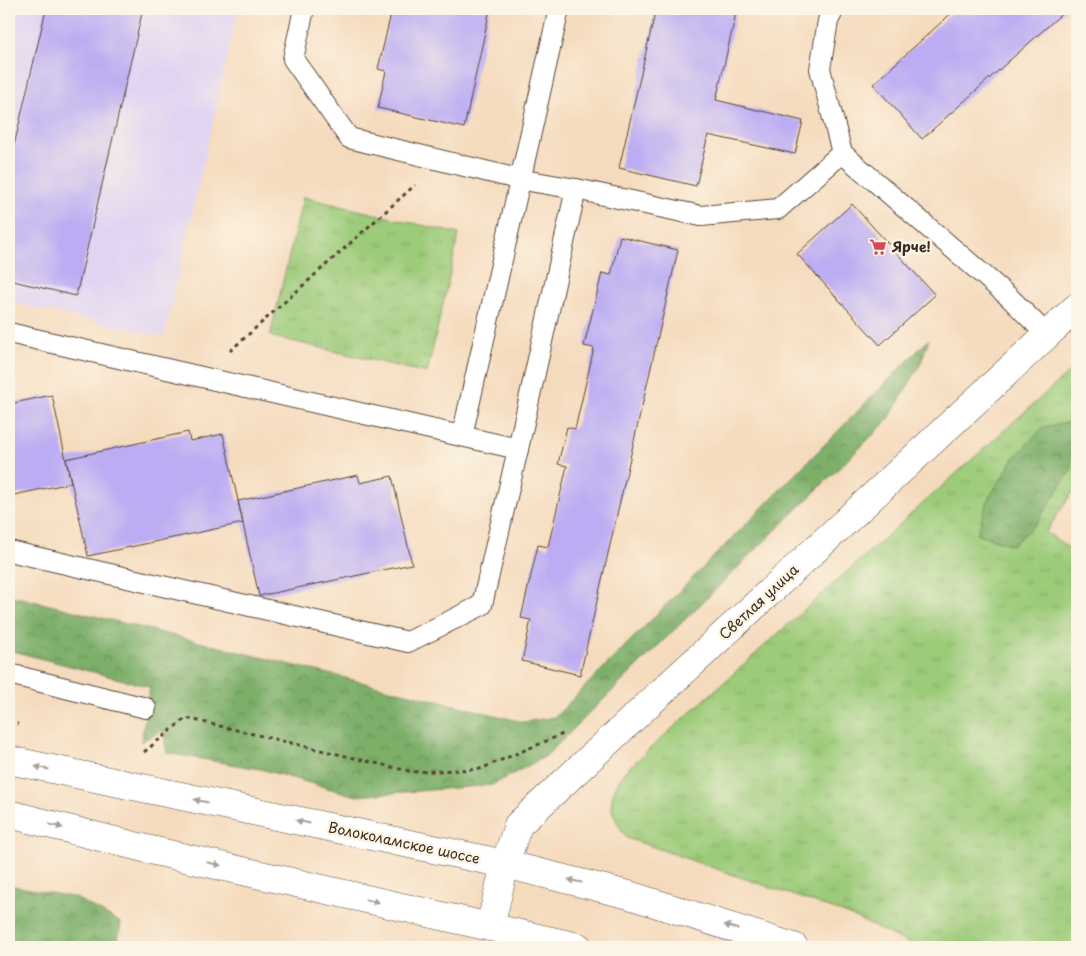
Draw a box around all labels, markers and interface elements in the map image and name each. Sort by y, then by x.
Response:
place label: Ярче! [891,236,931,257]
supermarket icon: Ярче! [868,237,888,257]
street label: Светлая улица [714,559,803,644]
one-way arrow [35,764,50,772]
one-way arrow [194,797,209,805]
street label: Волоколамское шоссе [326,816,482,869]
one-way arrow [294,817,310,825]
one-way arrow [49,822,64,830]
one-way arrow [206,861,222,869]
one-way arrow [568,877,583,885]
one-way arrow [365,897,380,905]
one-way arrow [723,922,738,930]

